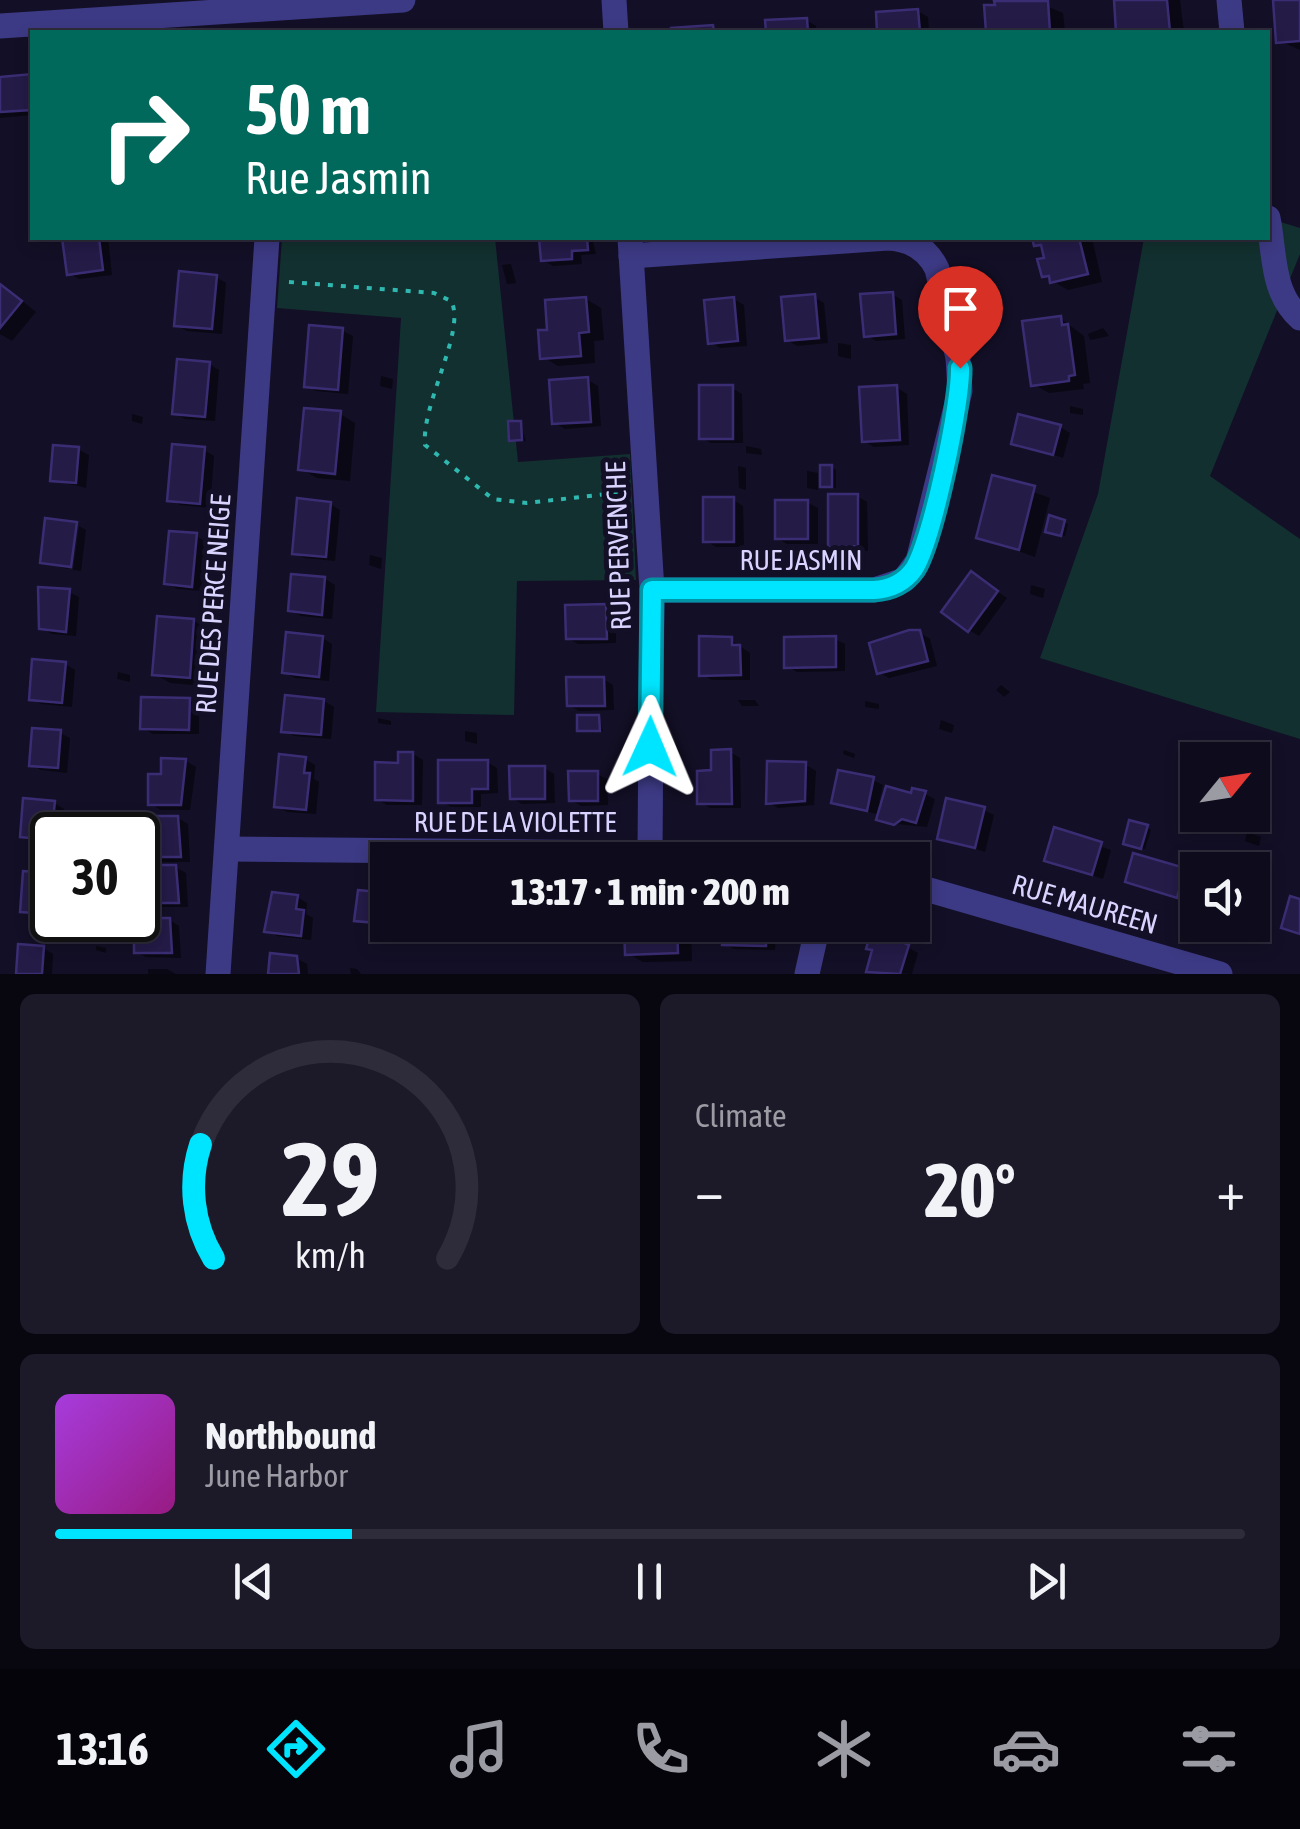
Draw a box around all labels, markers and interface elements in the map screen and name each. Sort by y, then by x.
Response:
text: 50 m [245,69,371,149]
icon: right [80,70,210,200]
text: Rue Jasmin [245,152,432,204]
pin [918,266,1003,369]
icon: arrive [933,281,988,336]
street label: RUE PERVENCHE [599,461,637,631]
street label: RUE DES PERCE NEIGE [189,493,237,715]
street label: RUE JASMIN [739,544,863,576]
position arrow [598,695,702,799]
north arrow [1180,742,1270,832]
map controls [1180,742,1270,942]
street label: RUE DE LA VIOLETTE [414,806,616,838]
speed limit sign: 30 [30,812,160,942]
button: sound [1180,852,1270,942]
street label: RUE MAUREEN [1009,868,1161,940]
text: 13:17 · 1 min · 200 m [510,870,790,913]
text: Climate [695,1097,787,1134]
text: 29 [281,1119,379,1238]
text: 20° [924,1147,1016,1233]
text: − [695,1159,724,1222]
text: + [1216,1159,1245,1222]
text: km/h [295,1235,365,1276]
text: Northbound [205,1414,376,1457]
text: June Harbor [205,1457,348,1494]
icon: previous [226,1554,281,1609]
icon: pause [622,1554,677,1609]
icon: next [1019,1554,1074,1609]
icon: directions [261,1714,331,1784]
icon: music [444,1714,514,1784]
icon: phone [626,1714,696,1784]
icon: climate [809,1714,879,1784]
icon: car [991,1714,1061,1784]
icon: filters [1174,1714,1244,1784]
text: 13:16 [56,1723,149,1775]

